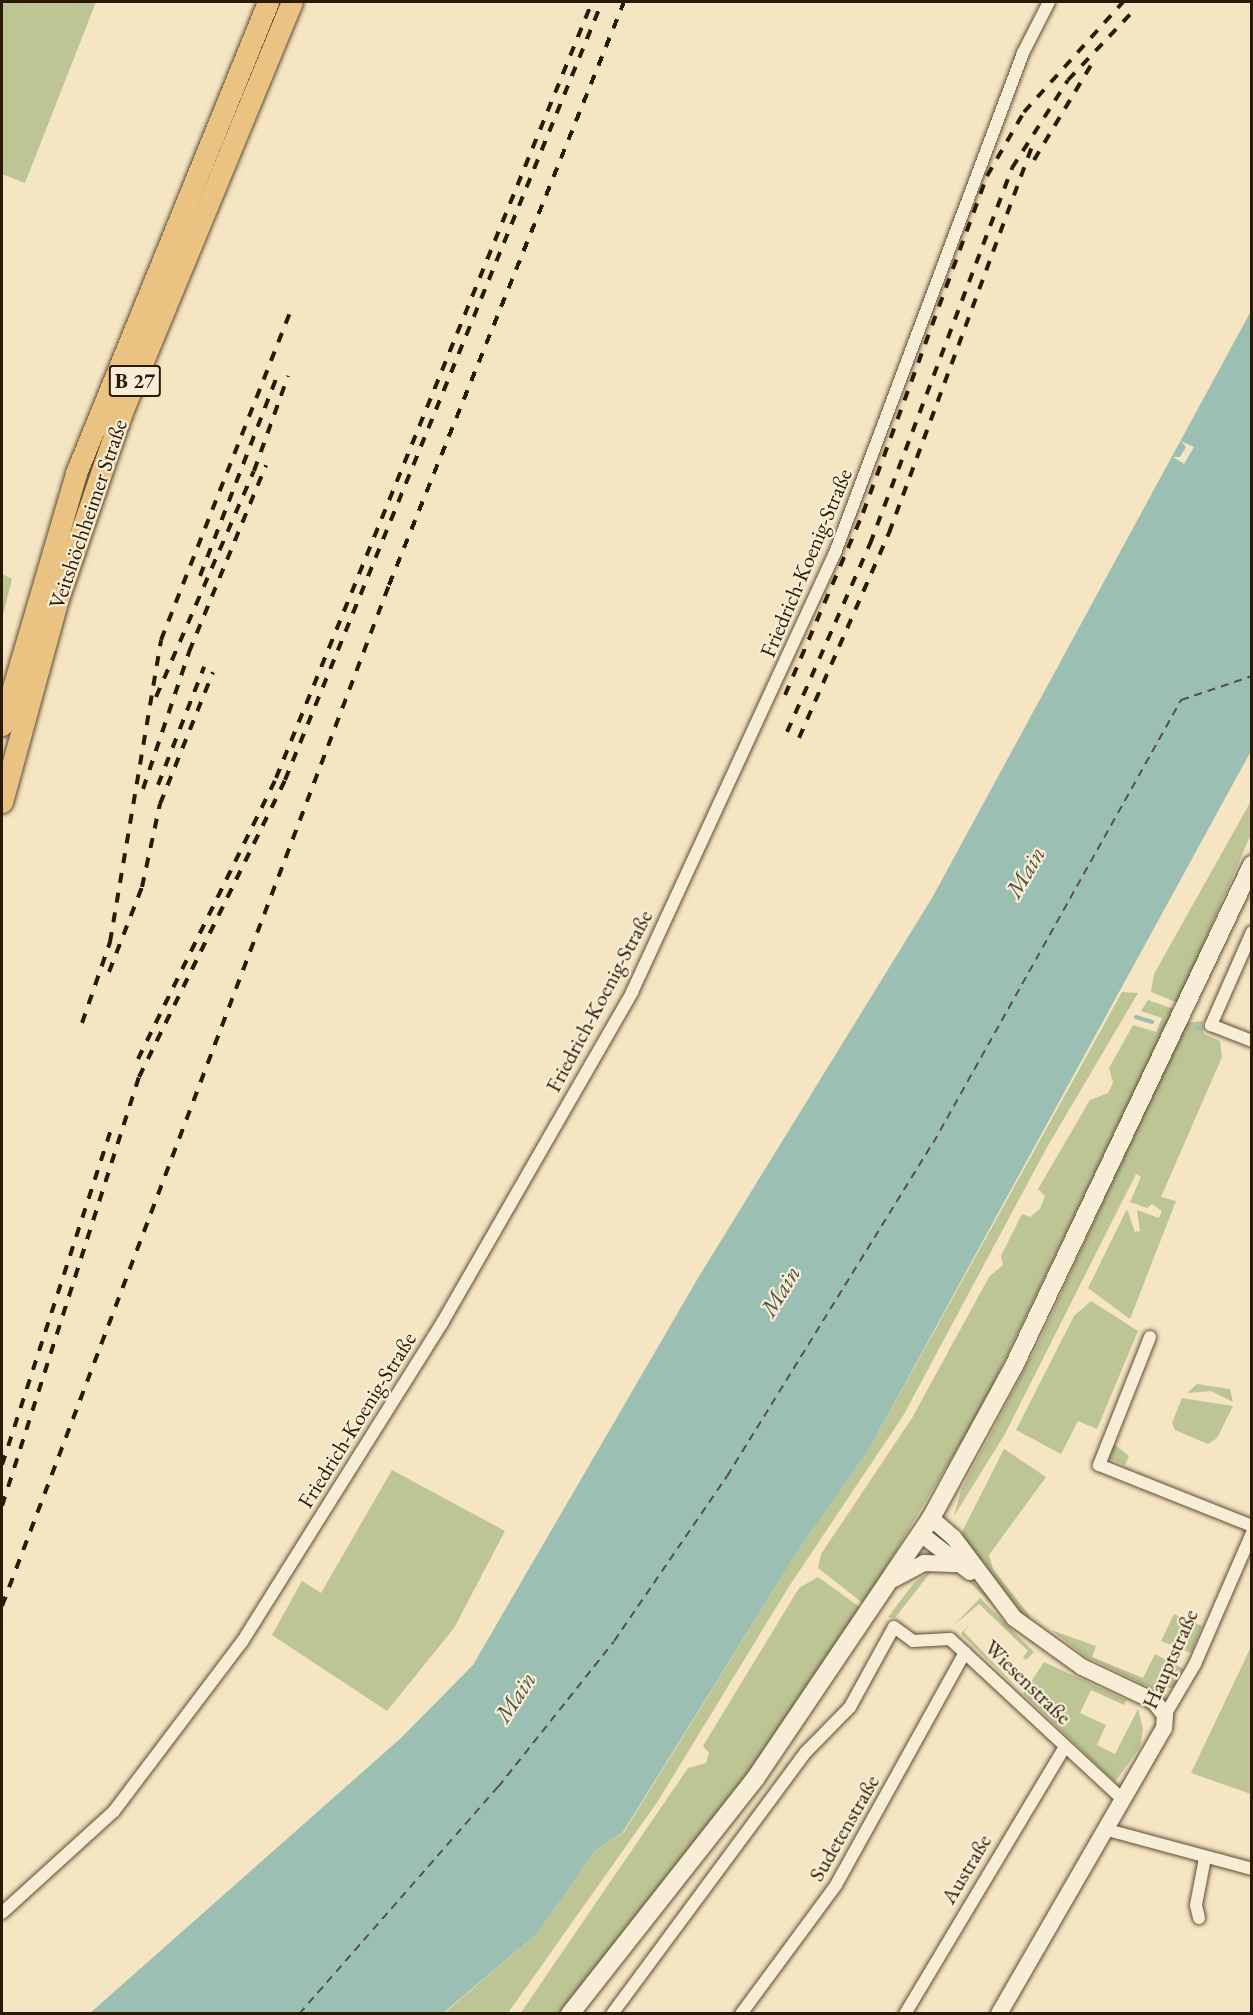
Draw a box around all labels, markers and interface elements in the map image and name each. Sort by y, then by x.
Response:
road number: B 27 [108,363,162,399]
street label: Veitshöchheimer Straße [43,416,133,612]
street label: Friedrich-Koenig-Straße [754,465,858,661]
water label: Main [999,841,1051,903]
street label: Friedrich-Koenig-Straße [540,905,658,1097]
water label: Main [754,1260,806,1322]
street label: Friedrich-Koenig-Straße [292,1327,422,1513]
street label: Hauptstraße [1136,1605,1204,1713]
street label: Wiesenstraße [979,1634,1077,1730]
water label: Main [488,1666,542,1728]
street label: Sudetenstraße [803,1770,885,1886]
street label: Austraße [935,1829,997,1909]

